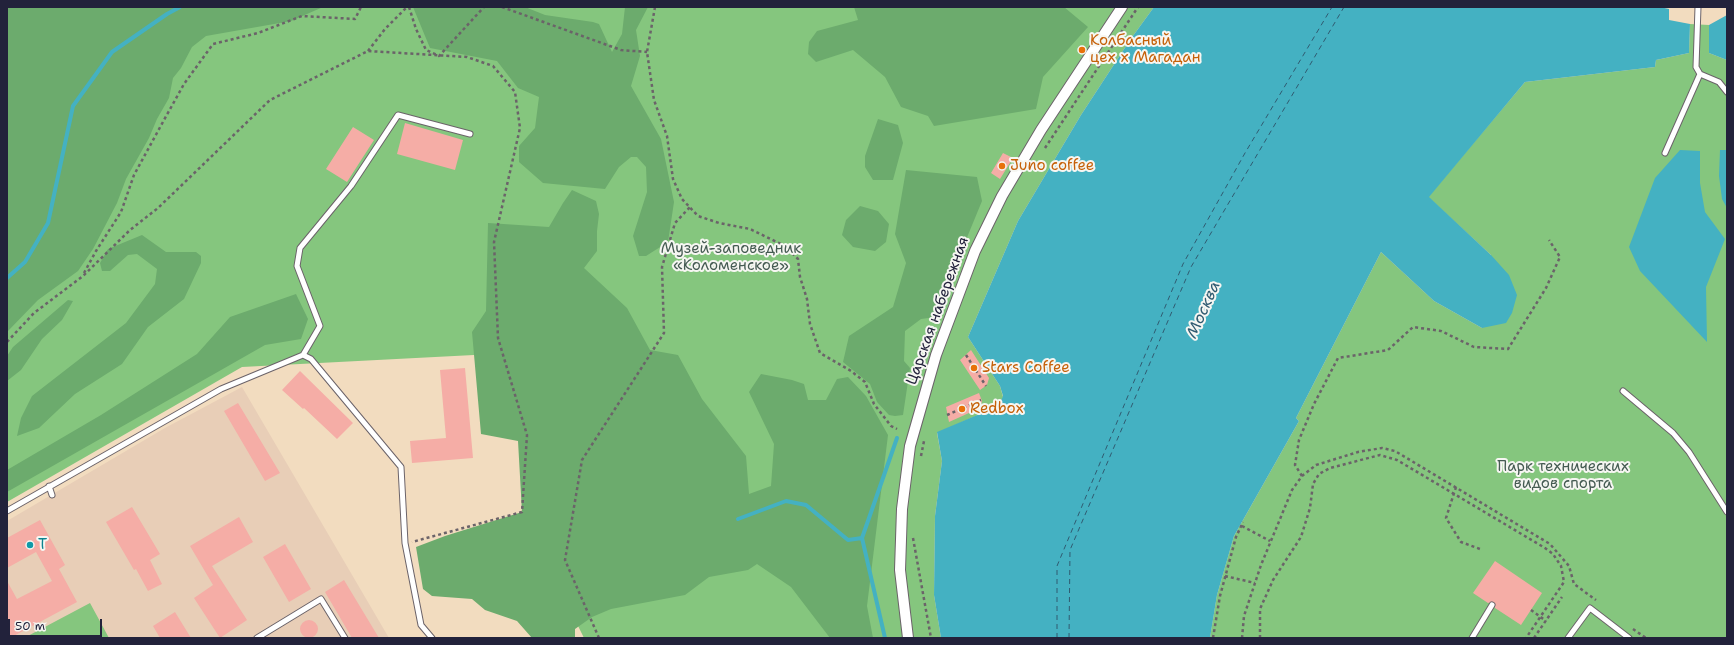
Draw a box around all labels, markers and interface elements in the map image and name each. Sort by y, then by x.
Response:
place label: Колбасный цех x Магадан [1090,32,1200,67]
marker: Колбасный цех x Магадан [1077,45,1087,55]
place label: Juno coffee [1010,157,1094,175]
marker: Juno coffee [997,161,1007,171]
street label: Царская набережная [903,235,973,387]
park label: Музей-заповедник «Коломенское» [661,240,801,275]
water label: Москва [1183,279,1225,341]
place label: Stars Coffee [982,359,1070,377]
marker: Stars Coffee [969,363,979,373]
place label: Redbox [970,400,1023,418]
marker: Redbox [957,404,967,414]
park label: Парк технических видов спорта [1497,458,1629,493]
place label: Т [38,536,47,554]
marker: Т [25,540,35,550]
scale bar [10,611,104,637]
text: 50 m [15,618,45,634]

